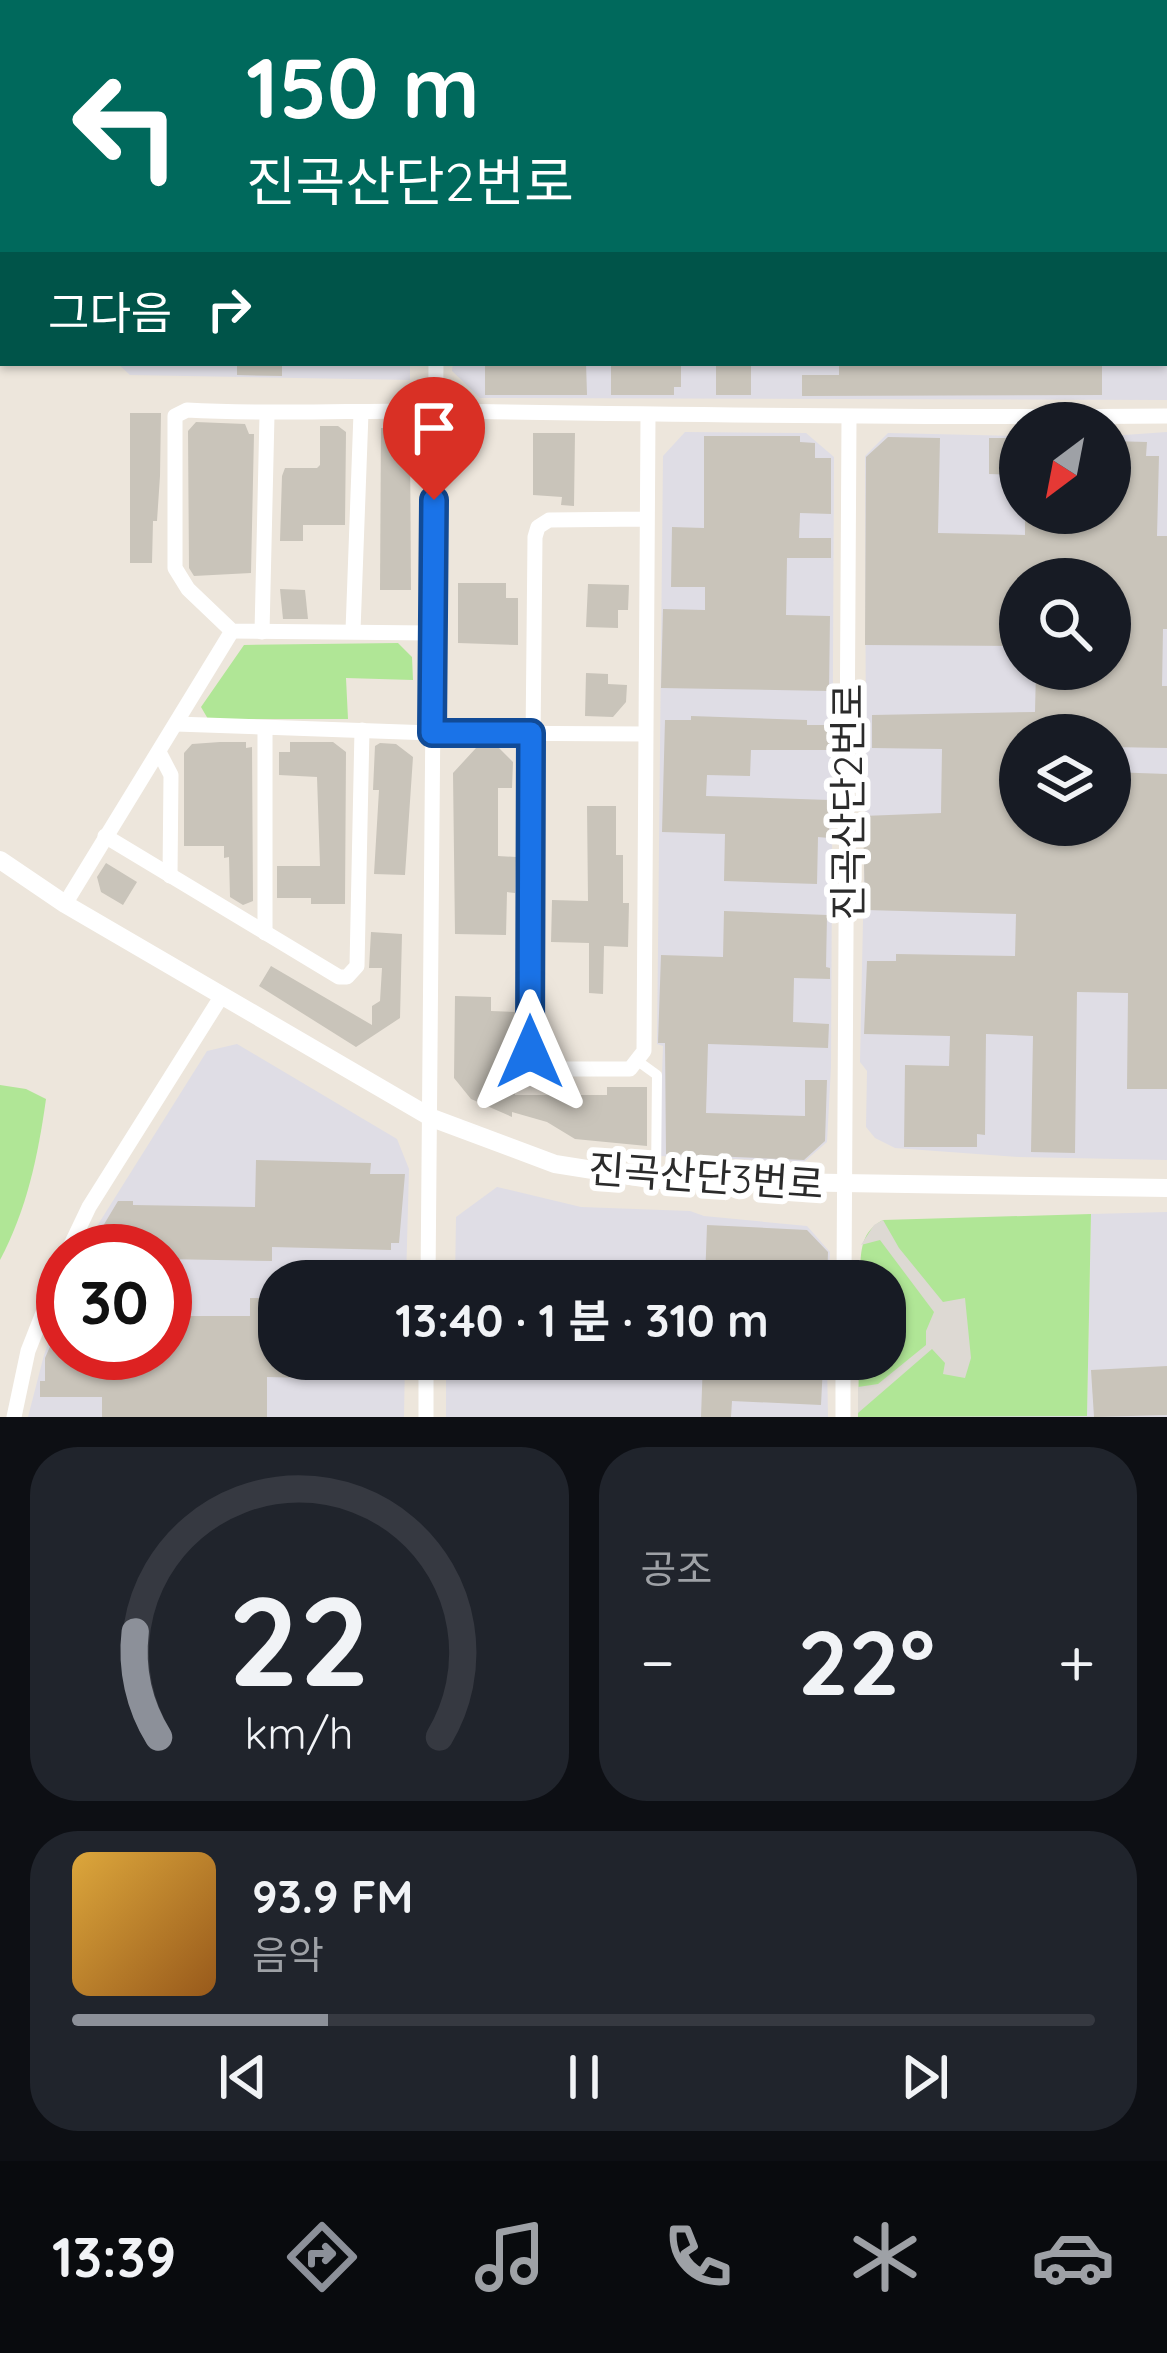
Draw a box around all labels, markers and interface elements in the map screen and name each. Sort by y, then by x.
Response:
text: 150 m [246,34,480,139]
icon: left [48,48,204,204]
text: 진곡산단2번로 [246,147,574,215]
icon: right [196,276,262,342]
text: 그다음 [48,284,172,340]
pin [383,377,485,500]
icon: arrive [401,395,467,461]
north arrow [999,402,1131,534]
map controls [999,402,1131,846]
button: search [999,558,1131,690]
street label: 진곡산단2번로 [823,684,872,920]
button: layers [999,714,1131,846]
position arrow [467,989,593,1115]
street label: 진곡산단3번로 [587,1143,825,1209]
speed limit sign: 30 [36,1224,192,1380]
text: 13:40 · 1 분 · 310 m [395,1292,769,1348]
text: 공조 [641,1544,712,1593]
text: 22 [228,1561,370,1717]
text: 22° [797,1605,935,1718]
text: − [641,1620,675,1703]
text: + [1058,1620,1095,1703]
text: km/h [245,1706,354,1760]
text: 93.9 FM [252,1868,413,1924]
text: 음악 [252,1930,324,1979]
icon: previous [210,2044,276,2110]
icon: pause [551,2044,617,2110]
icon: next [892,2044,958,2110]
icon: directions [280,2215,364,2299]
icon: music [468,2215,552,2299]
icon: phone [656,2215,740,2299]
icon: climate [843,2215,927,2299]
icon: car [1031,2215,1115,2299]
text: 13:39 [52,2223,176,2291]

